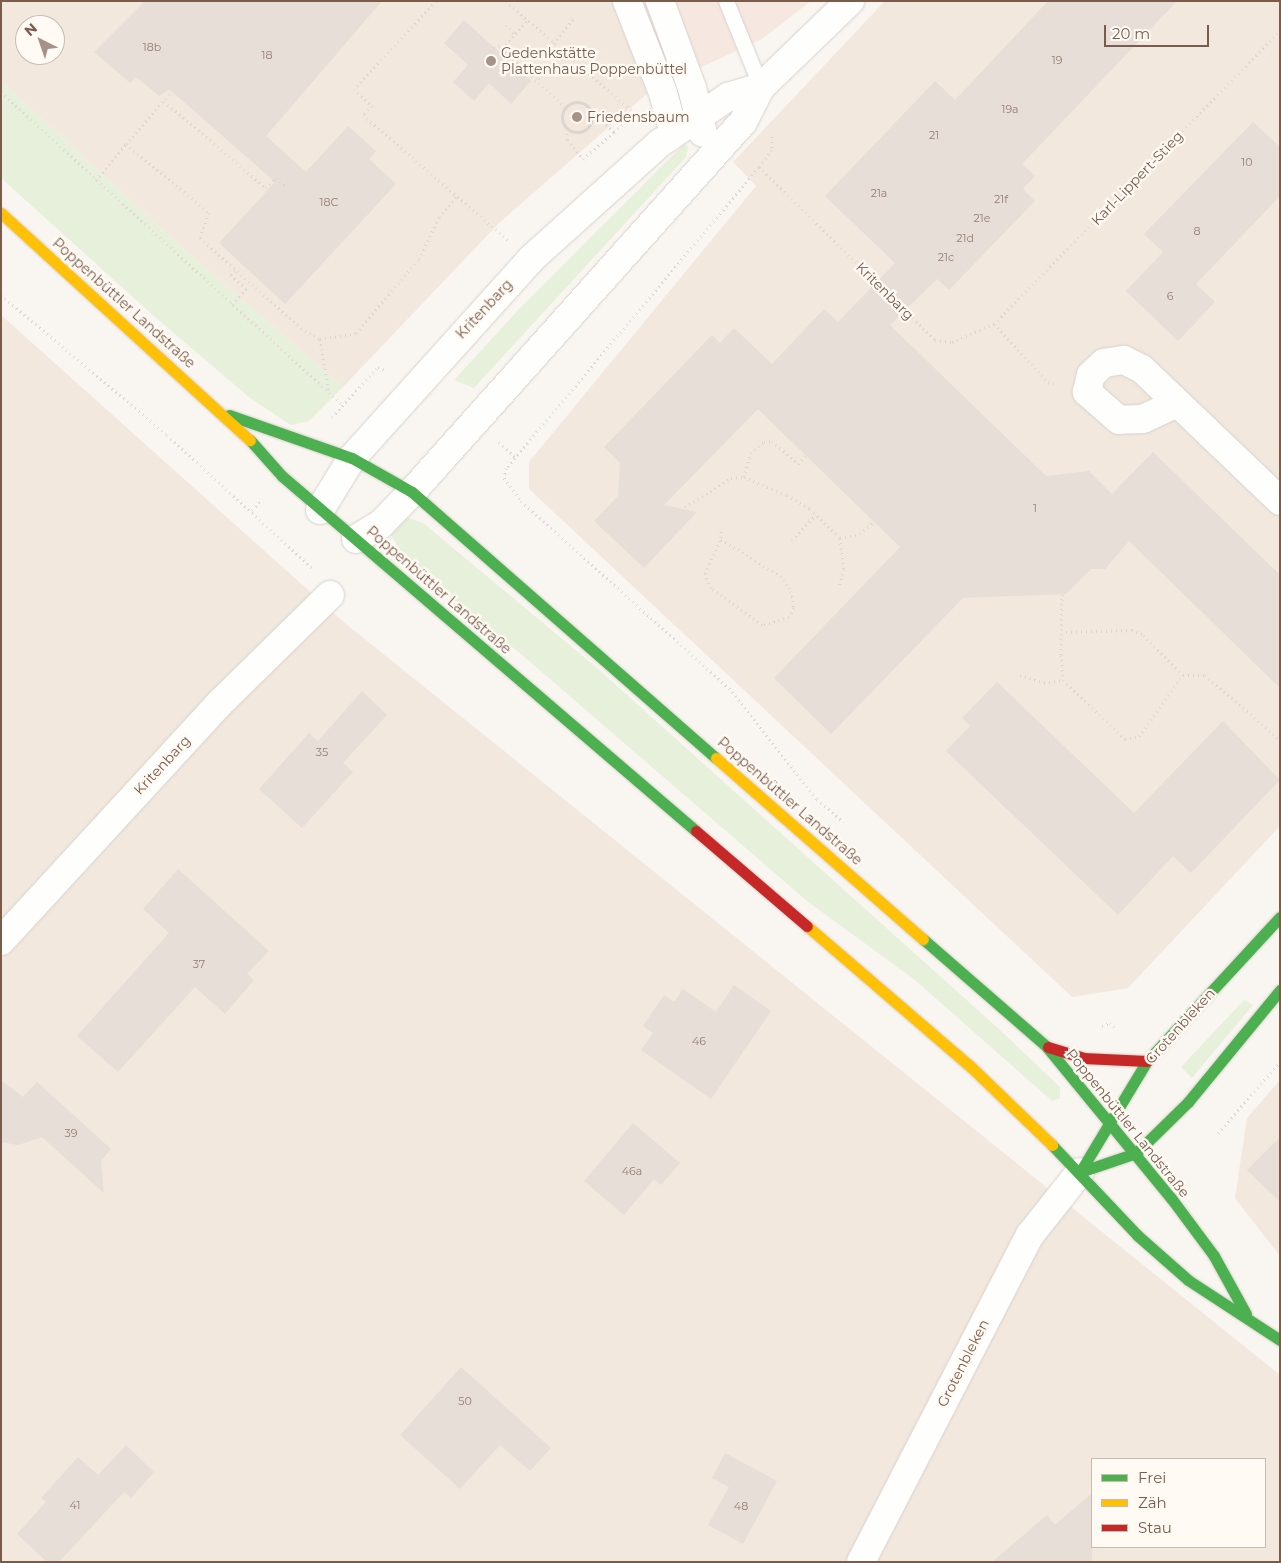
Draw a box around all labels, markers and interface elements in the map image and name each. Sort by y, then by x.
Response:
north arrow [15,15,65,65]
scale bar [1106,15,1211,47]
text: N [21,19,41,40]
text: 20 m [1112,24,1150,43]
house number: 18b [143,40,161,54]
place label: Gedenkstätte Plattenhaus Poppenbüttel [501,45,687,78]
house number: 18 [262,48,272,62]
house number: 19 [1052,53,1062,67]
marker: Gedenkstätte Plattenhaus Poppenbüttel [485,55,497,67]
house number: 19a [1001,102,1019,116]
place label: Friedensbaum [587,109,690,125]
marker: Friedensbaum [571,111,583,123]
street label: Karl-Lippert-Stieg [1088,127,1186,229]
house number: 21 [929,128,939,142]
house number: 10 [1241,155,1253,169]
house number: 21a [871,186,887,200]
house number: 21f [994,192,1008,206]
house number: 18C [320,195,338,209]
house number: 21e [974,211,990,225]
house number: 8 [1193,224,1201,238]
house number: 21d [956,231,974,245]
street label: Poppenbüttler Landstraße [49,234,199,372]
house number: 21c [938,250,954,264]
street label: Kritenbarg [853,259,917,323]
street label: Kritenbarg [452,276,516,342]
house number: 6 [1167,289,1173,303]
house number: 1 [1033,501,1037,515]
street label: Poppenbüttler Landstraße [363,523,515,657]
street label: Kritenbarg [130,732,194,798]
street label: Poppenbüttler Landstraße [714,734,866,868]
house number: 35 [316,745,328,759]
house number: 37 [193,957,205,971]
street label: Grotenbleken [1142,985,1218,1067]
house number: 46 [692,1034,706,1048]
street label: Poppenbüttler Landstraße [1063,1045,1193,1201]
house number: 39 [65,1126,77,1140]
house number: 46a [622,1164,642,1178]
street label: Grotenbleken [934,1316,992,1410]
house number: 50 [458,1394,472,1408]
legend [1091,1458,1266,1548]
text: Frei [1138,1468,1166,1487]
text: Zäh [1138,1493,1167,1512]
house number: 41 [70,1498,80,1512]
house number: 48 [734,1499,748,1513]
text: Stau [1138,1518,1172,1537]

